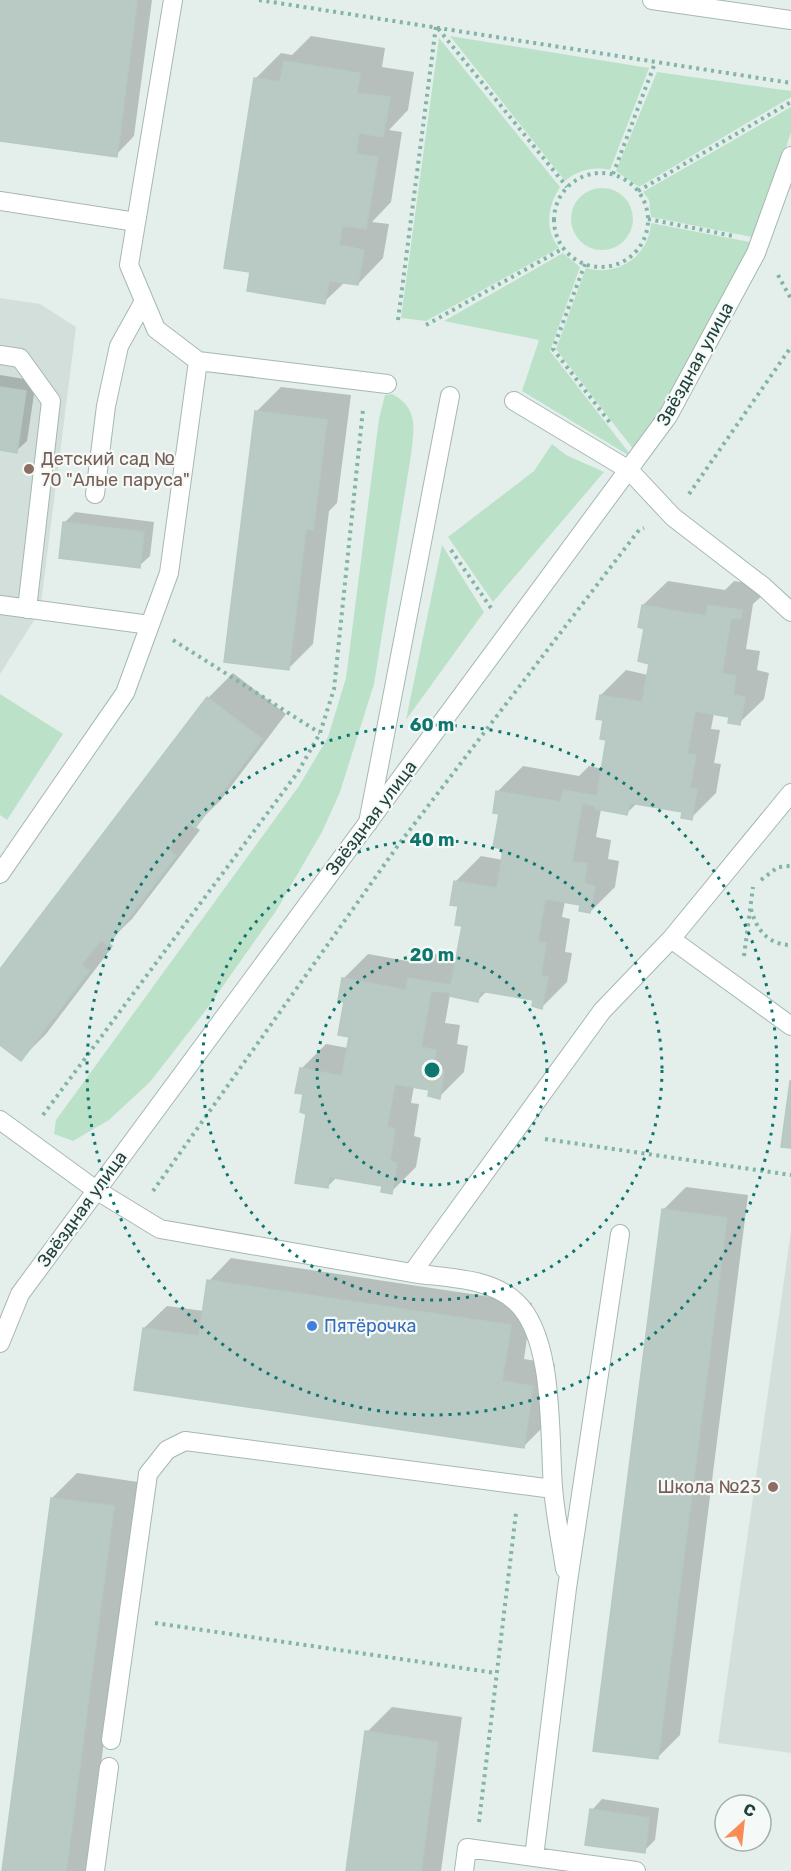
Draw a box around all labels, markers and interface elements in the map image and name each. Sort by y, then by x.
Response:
street label: Звёздная улица [652,298,738,430]
place label: Детский сад № 70 "Алые паруса" [41,448,190,491]
marker: Детский сад № 70 "Алые паруса" [22,462,36,476]
text: 60 m [410,714,454,736]
street label: Звёздная улица [321,756,421,880]
text: 40 m [410,829,454,851]
text: 20 m [410,944,454,966]
centre of rings [422,1060,442,1080]
street label: Звёздная улица [32,1147,132,1271]
place label: Пятёрочка [324,1315,417,1337]
marker: Пятёрочка [305,1319,319,1333]
place label: Школа №23 [657,1476,761,1498]
marker: Школа №23 [766,1480,780,1494]
north arrow [713,1793,773,1853]
text: С [740,1799,759,1821]

